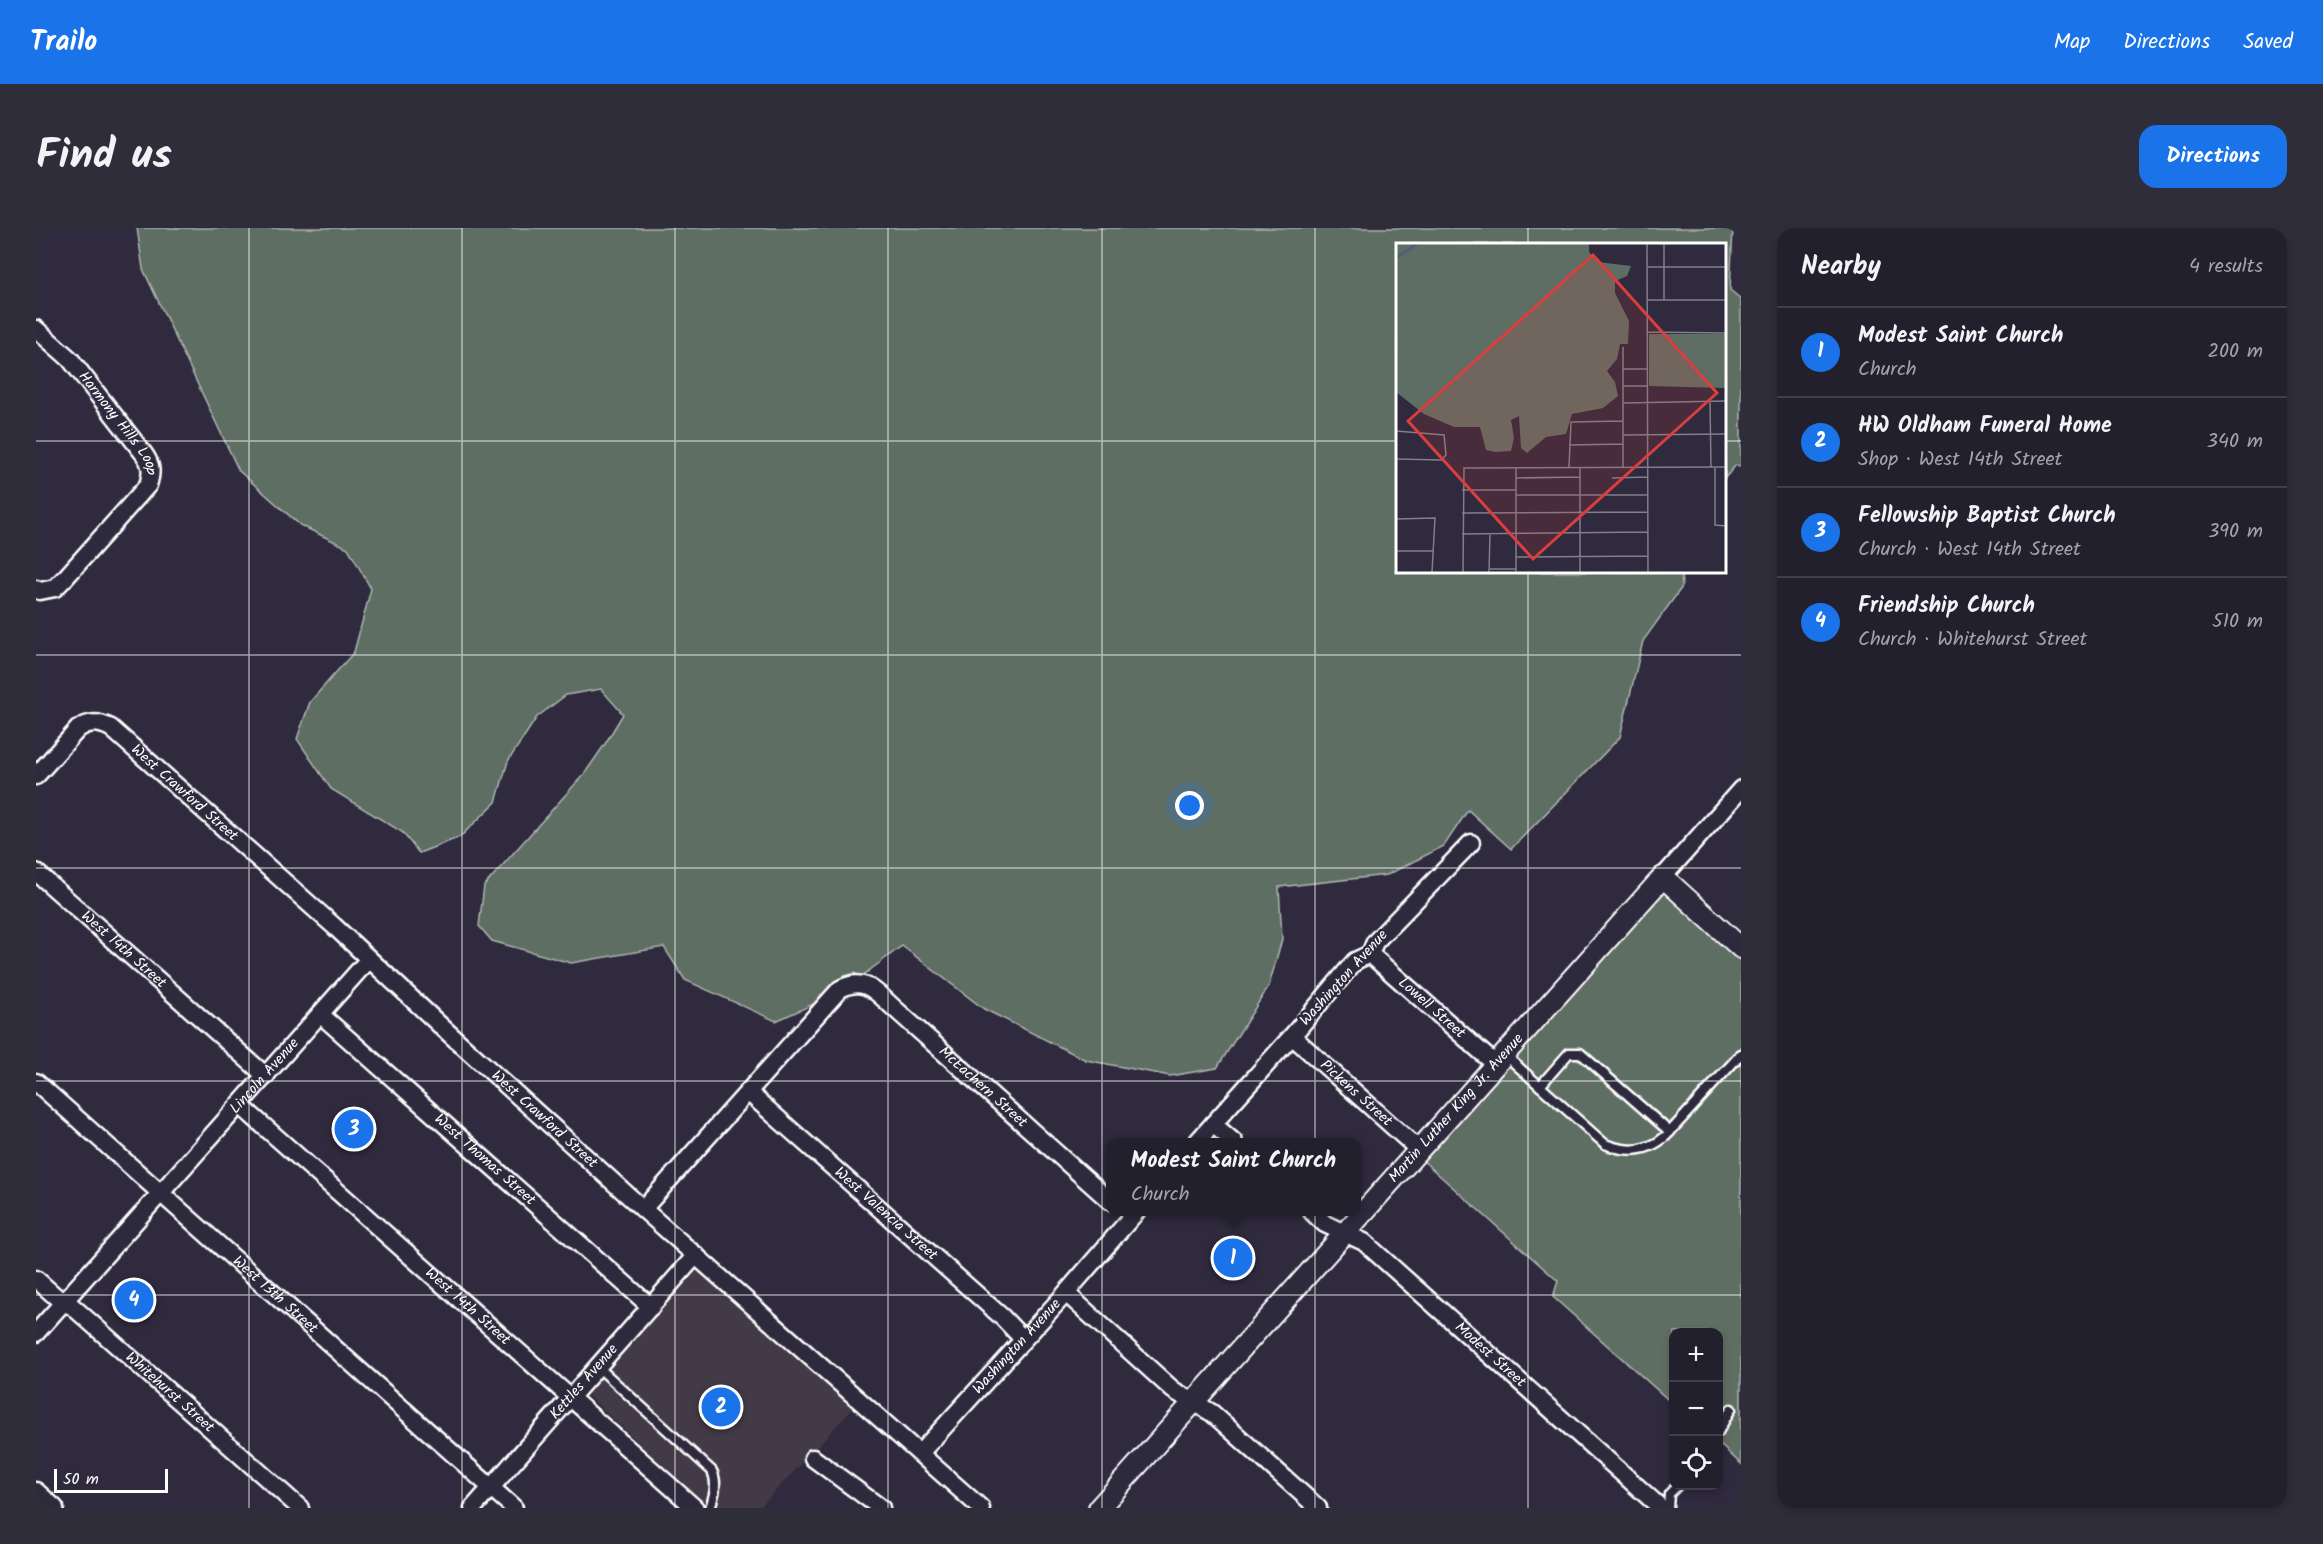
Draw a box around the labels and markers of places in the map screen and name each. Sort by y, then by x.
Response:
pin: 3 [334,1106,374,1152]
pin: 1 [1214,1236,1252,1280]
pin: 4 [114,1278,154,1322]
pin: 2 [702,1384,740,1430]

